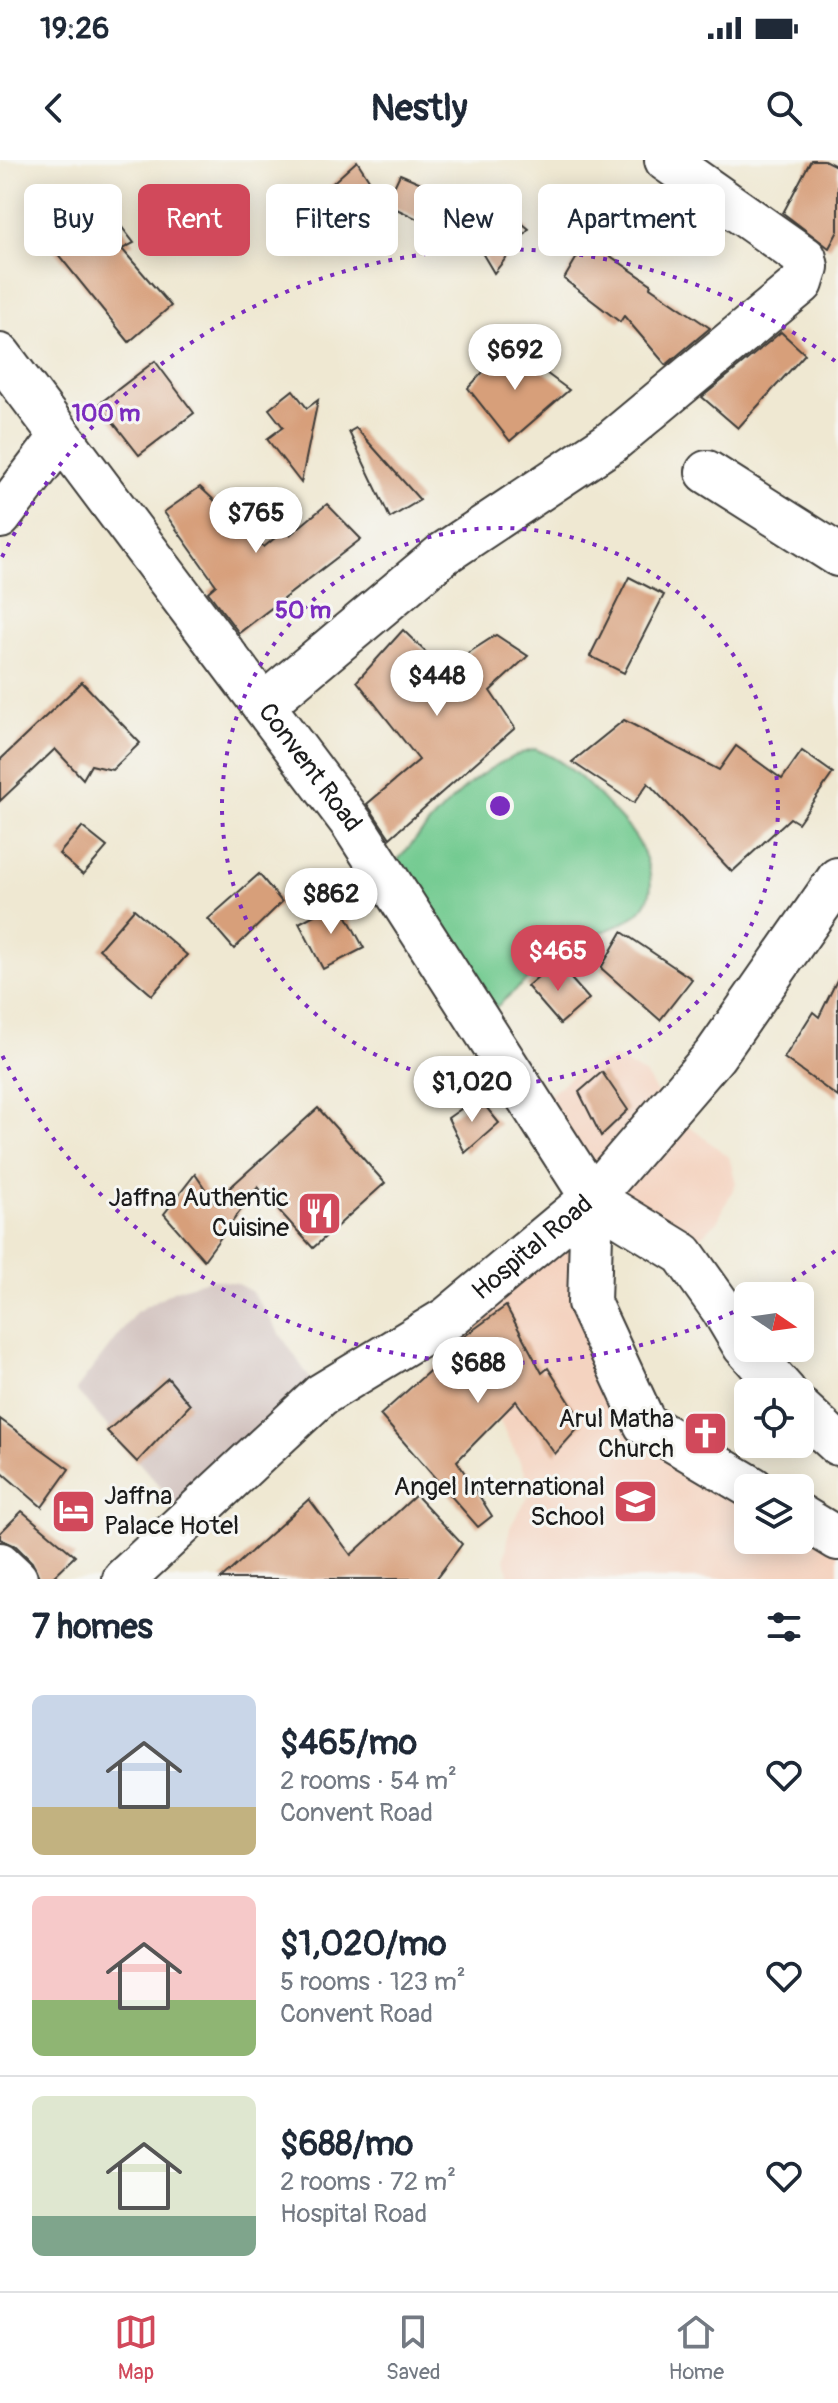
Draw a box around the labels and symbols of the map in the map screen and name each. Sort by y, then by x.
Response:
pin: $692 [468,324,562,392]
text: 100 m [72,399,140,428]
pin: $765 [209,487,303,555]
text: 50 m [275,596,331,625]
pin: $448 [390,650,484,718]
street label: Convent Road [251,697,369,838]
centre of rings [486,792,514,820]
pin: $862 [284,868,378,936]
pin: $465 [511,925,605,993]
pin: $1,020 [407,1056,537,1124]
place label: Jaffna Authentic Cuisine [108,1182,289,1244]
street label: Hospital Road [466,1188,599,1307]
restaurant icon: Jaffna Authentic Cuisine [296,1189,344,1237]
north arrow [734,1282,814,1362]
pin: $688 [431,1337,525,1405]
place label: Arul Matha Church [558,1403,674,1465]
church icon: Arul Matha Church [681,1410,729,1458]
place label: Angel International School [393,1471,605,1533]
school or university icon: Angel International School [612,1478,660,1526]
place label: Jaffna Palace Hotel [104,1480,239,1542]
hotel icon: Jaffna Palace Hotel [49,1487,97,1535]

